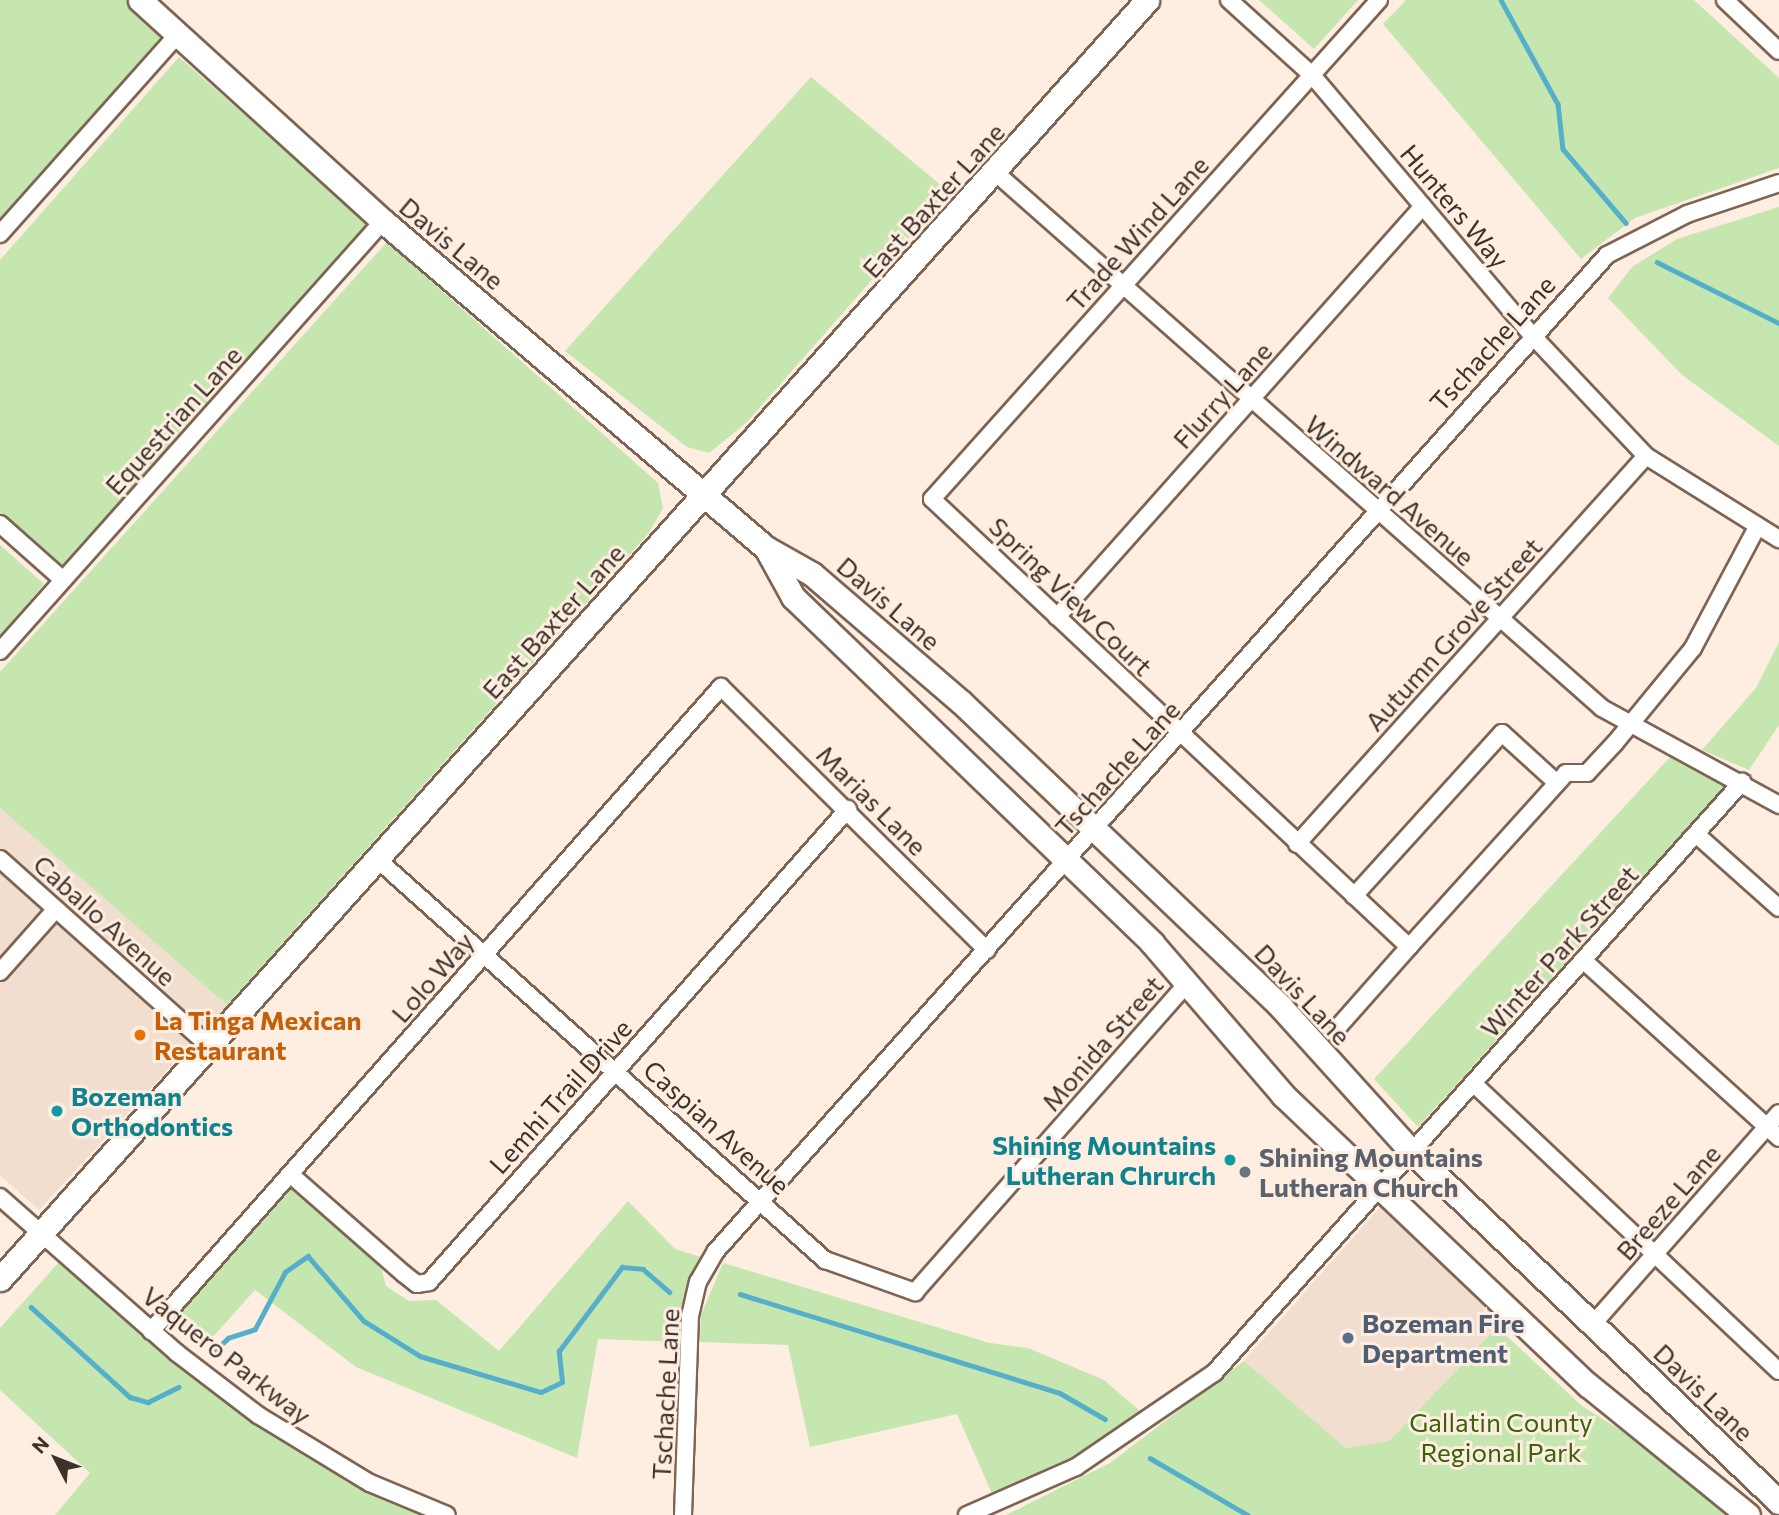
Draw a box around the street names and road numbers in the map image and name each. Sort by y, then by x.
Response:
street label: East Baxter Lane [855,116,1011,284]
street label: Hunters Way [1394,138,1516,274]
street label: Trade Wind Lane [1059,149,1215,317]
street label: Davis Lane [394,190,510,296]
street label: Tschache Lane [1423,269,1561,417]
street label: Flurry Lane [1166,335,1278,455]
street label: Equestrian Lane [98,339,248,501]
street label: Windward Avenue [1299,408,1481,572]
street label: Spring View Court [983,510,1159,682]
street label: Autumn Grove Street [1358,531,1548,737]
street label: East Baxter Lane [475,537,631,705]
street label: Davis Lane [831,550,947,656]
street label: Tschache Lane [1048,694,1186,842]
street label: Marias Lane [810,738,934,862]
street label: Caballo Avenue [27,848,183,992]
street label: Winter Park Street [1474,859,1644,1043]
street label: Lolo Way [384,925,480,1029]
street label: Davis Lane [1248,937,1358,1051]
street label: Monida Street [1035,969,1169,1117]
street label: Lemhi Trail Drive [482,1012,638,1180]
street label: Caspian Avenue [638,1053,796,1201]
street label: Breeze Lane [1609,1138,1727,1266]
street label: Vaquero Parkway [136,1279,318,1431]
street label: Tschache Lane [645,1308,685,1480]
street label: Davis Lane [1648,1337,1760,1447]

